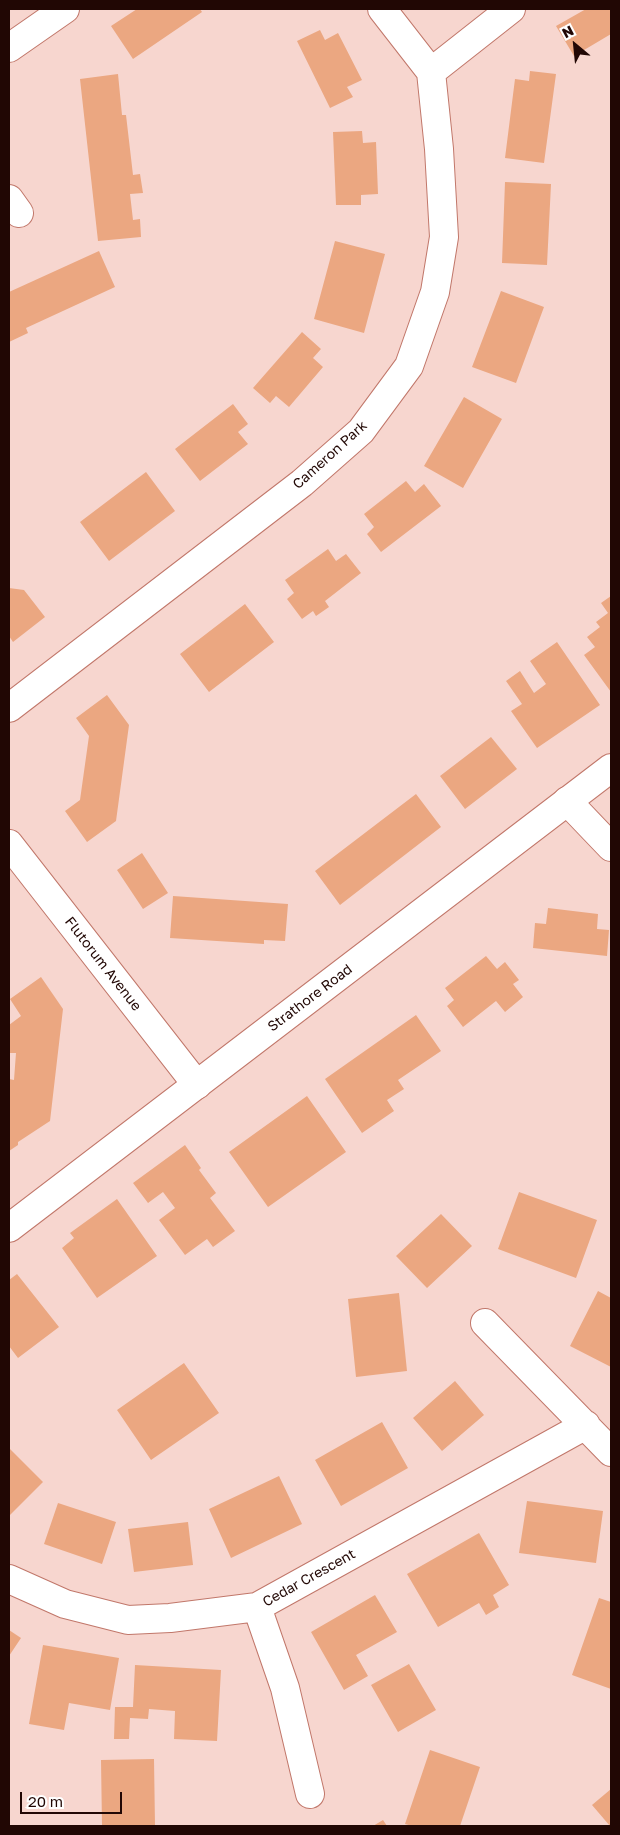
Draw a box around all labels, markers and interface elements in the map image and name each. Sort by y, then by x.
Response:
north arrow [550,20,600,70]
text: N [559,21,576,41]
street label: Cameron Park [289,417,371,493]
street label: Flutorum Avenue [61,914,145,1014]
street label: Strathore Road [265,961,355,1035]
street label: Cedar Crescent [260,1546,358,1610]
scale bar [22,1782,125,1814]
text: 20 m [28,1792,63,1810]

